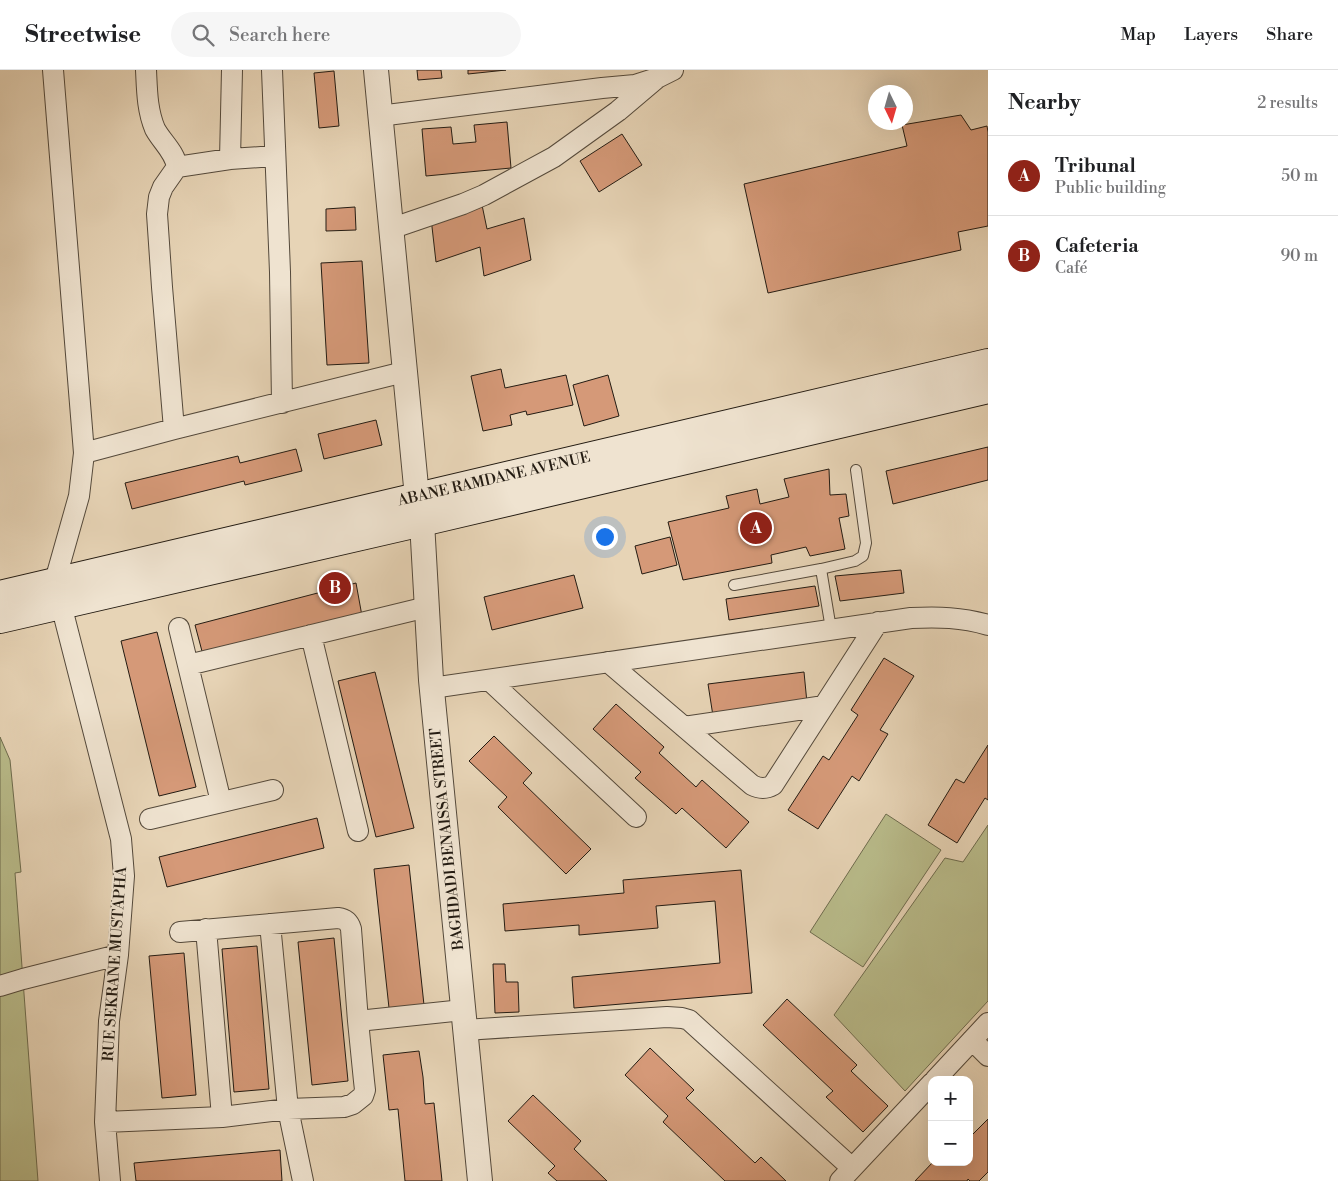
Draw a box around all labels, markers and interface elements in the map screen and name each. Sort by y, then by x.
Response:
search box [171,12,521,57]
text: Streetwise [25,20,141,50]
icon: search [189,21,217,49]
text: Search here [229,23,330,47]
text: Map [1121,23,1156,46]
text: Layers [1184,23,1238,46]
text: Share [1266,23,1313,46]
north arrow [868,85,913,130]
text: Nearby [1008,90,1081,116]
text: 2 results [1257,93,1318,113]
text: Tribunal [1055,154,1136,178]
text: A [1018,166,1030,186]
text: 50 m [1281,166,1318,186]
text: Public building [1055,178,1166,198]
text: Cafeteria [1055,234,1139,258]
text: B [1018,246,1030,266]
text: 90 m [1280,246,1318,266]
text: Café [1055,258,1088,278]
street label: ABANE RAMDANE AVENUE [395,448,592,511]
pin: A [740,509,772,547]
your location [592,524,618,550]
pin: B [319,569,351,607]
street label: BAGHDADI BENAISSA STREET [426,727,468,952]
street label: RUE SEKRANE MUSTAPHA [99,865,131,1062]
map controls [928,1076,973,1166]
button: + [928,1076,973,1121]
button: − [928,1121,973,1166]

